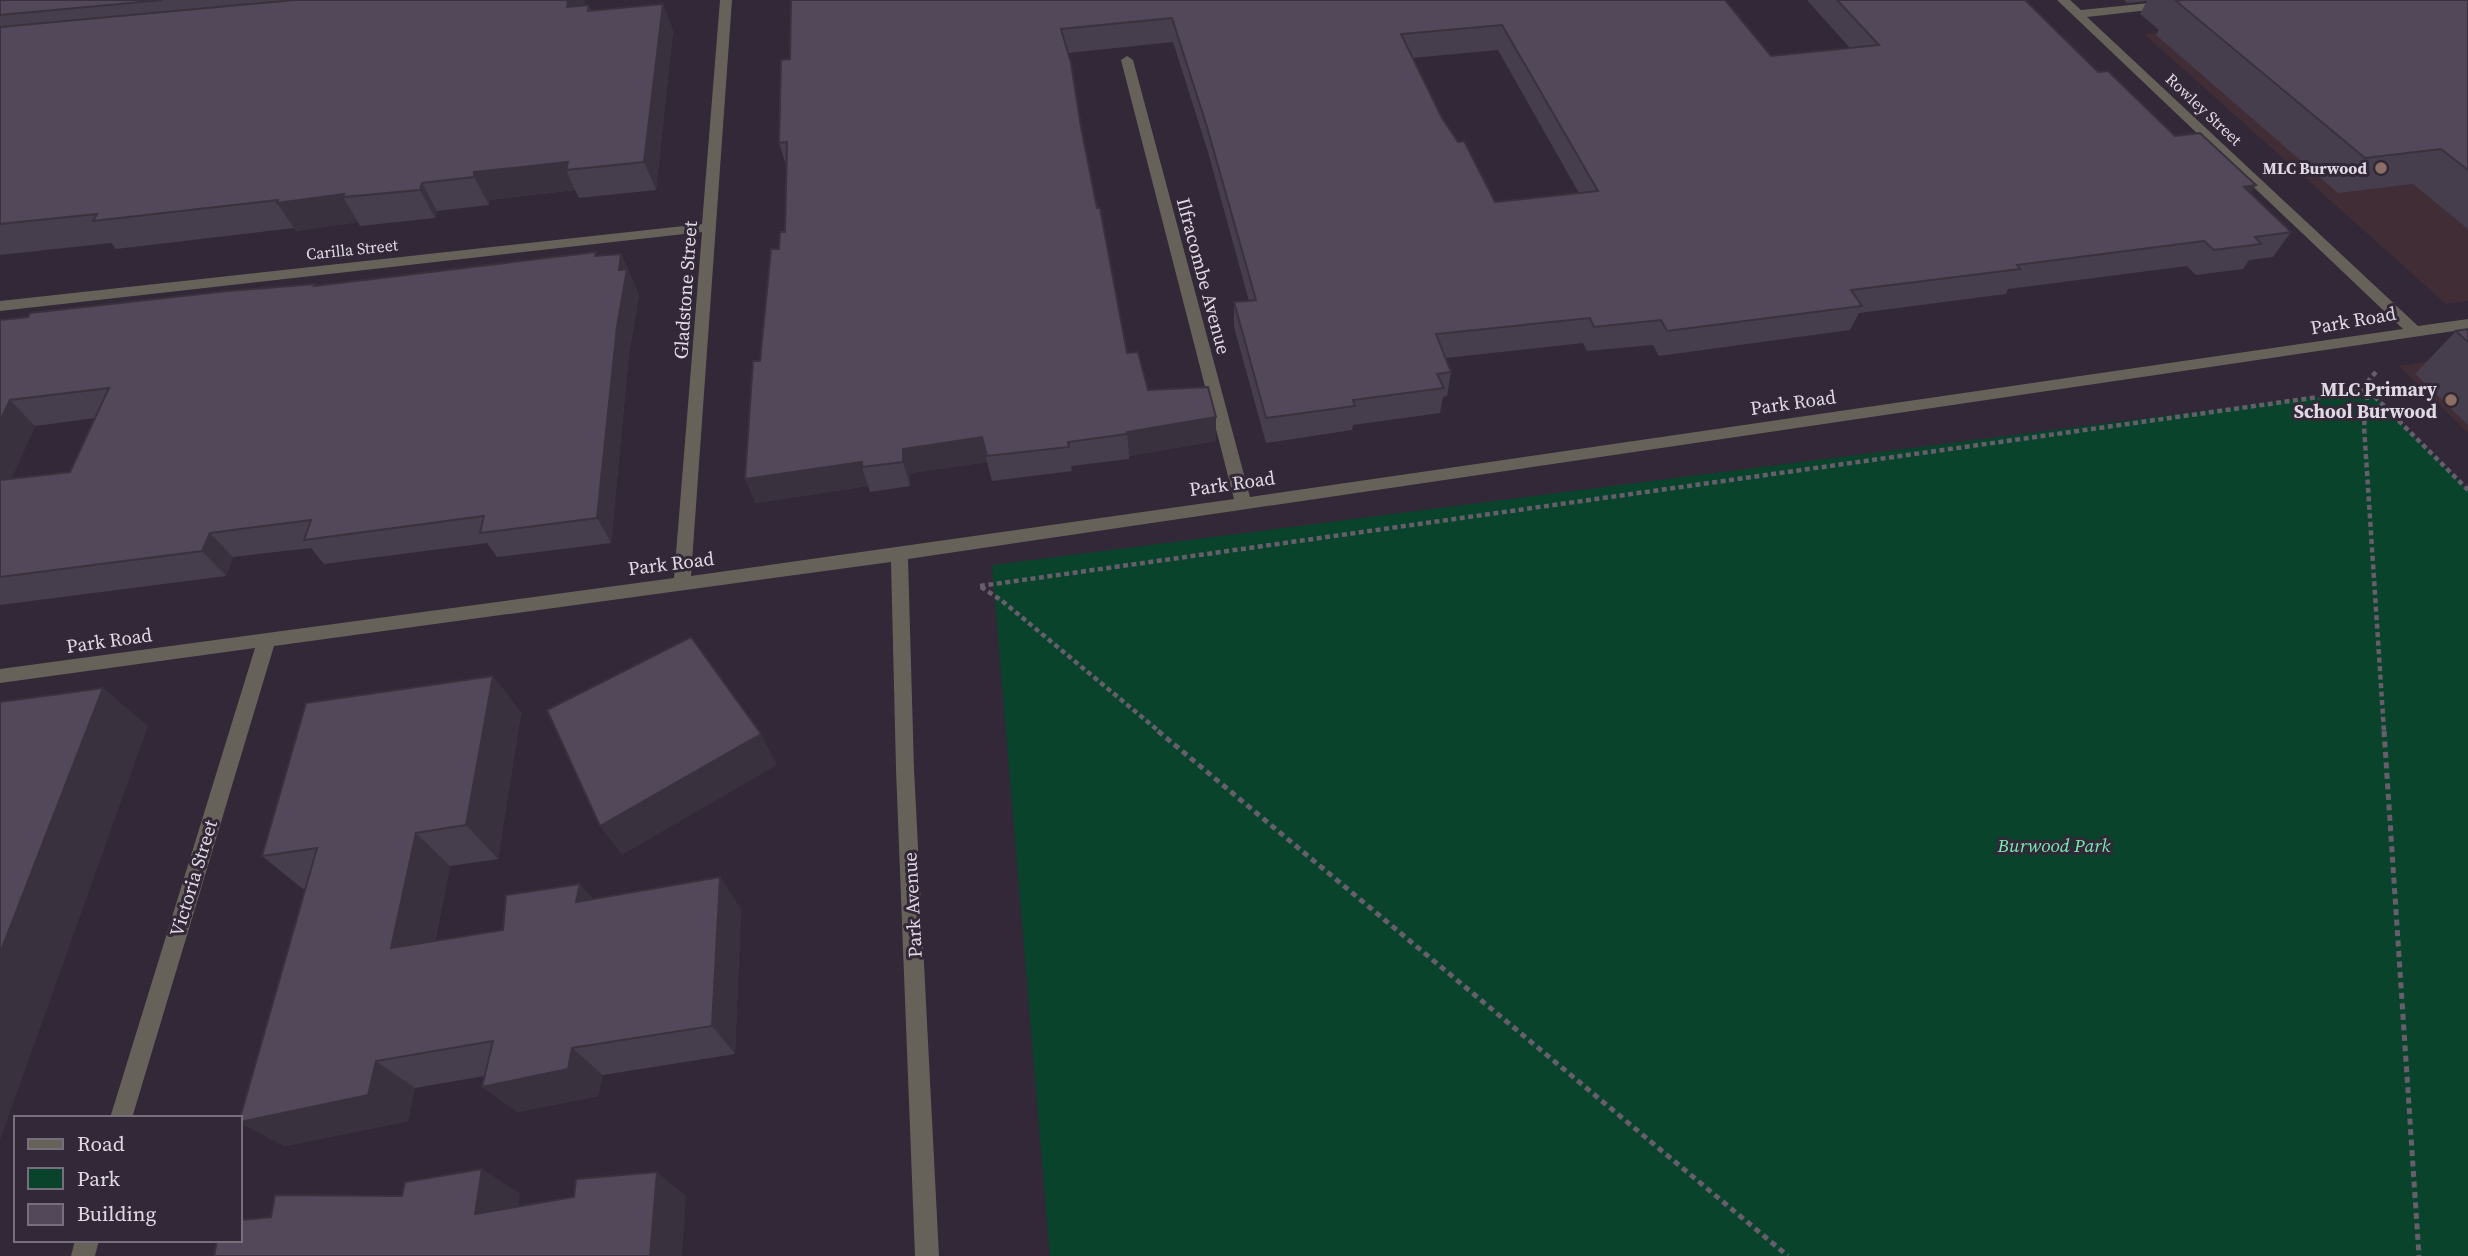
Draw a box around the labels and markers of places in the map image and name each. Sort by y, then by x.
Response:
place label: MLC Burwood [2263,157,2367,179]
marker: MLC Burwood [2373,160,2389,176]
place label: MLC Primary School Burwood [2294,376,2438,424]
marker: MLC Primary School Burwood [2443,392,2459,408]

